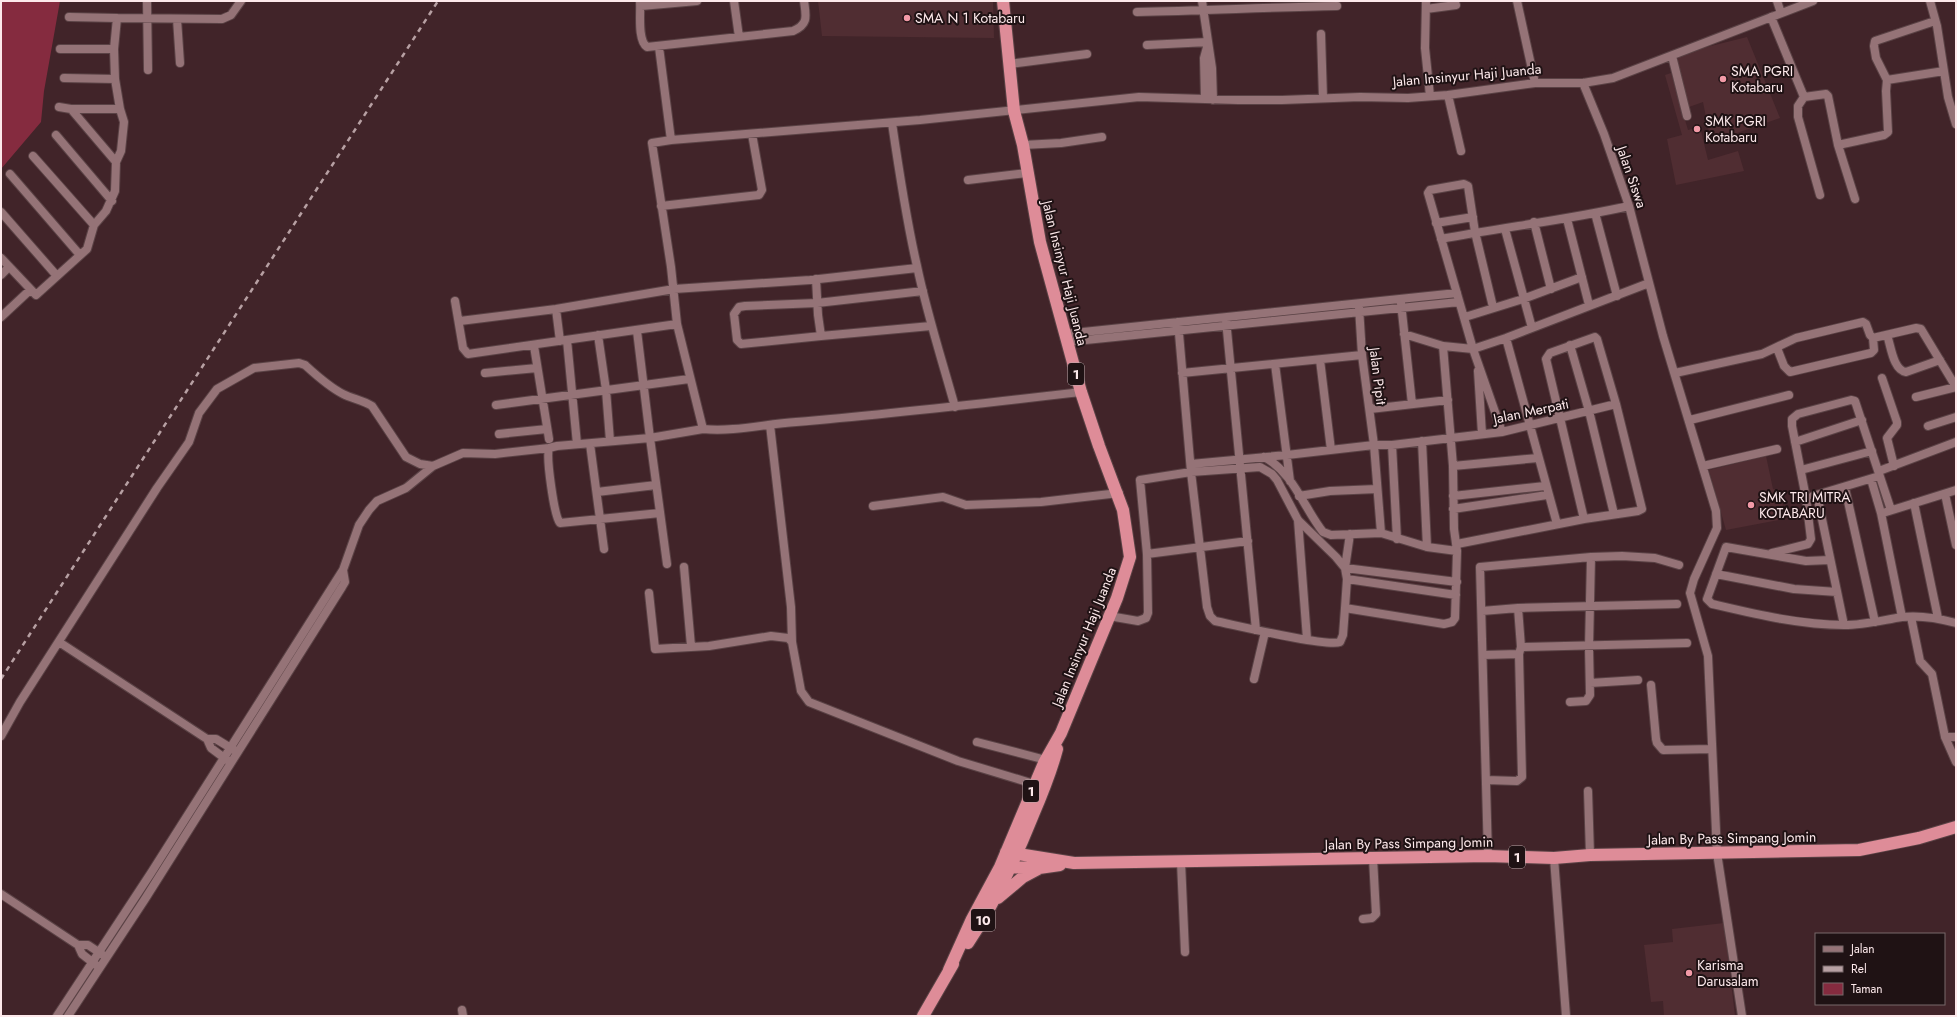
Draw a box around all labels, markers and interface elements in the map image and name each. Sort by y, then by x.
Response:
place label: SMA N 1 Kotabaru [915,8,1025,28]
marker: SMA N 1 Kotabaru [902,13,912,23]
street label: Jalan Insinyur Haji Juanda [1390,59,1542,92]
place label: SMA PGRI Kotabaru [1731,61,1793,97]
marker: SMA PGRI Kotabaru [1718,74,1728,84]
place label: SMK PGRI Kotabaru [1705,111,1766,147]
marker: SMK PGRI Kotabaru [1692,124,1702,134]
street label: Jalan Siswa [1611,141,1652,211]
street label: Jalan Insinyur Haji Juanda [1037,196,1093,348]
street label: Jalan Pipit [1364,344,1392,407]
road number: 1 [1068,363,1084,385]
street label: Jalan Merpati [1489,393,1571,429]
place label: SMK TRI MITRA KOTABARU [1759,487,1851,523]
marker: SMK TRI MITRA KOTABARU [1746,500,1756,510]
street label: Jalan Insinyur Haji Juanda [1046,564,1121,712]
road number: 1 [1023,780,1039,802]
street label: Jalan By Pass Simpang Jomin [1646,827,1816,850]
street label: Jalan By Pass Simpang Jomin [1323,832,1493,855]
road number: 1 [1509,846,1525,868]
road number: 10 [971,909,995,931]
legend [1815,933,1945,1005]
text: Jalan [1849,940,1874,958]
place label: Karisma Darusalam [1697,955,1759,991]
text: Rel [1851,960,1867,978]
marker: Karisma Darusalam [1684,968,1694,978]
text: Taman [1851,980,1883,998]

